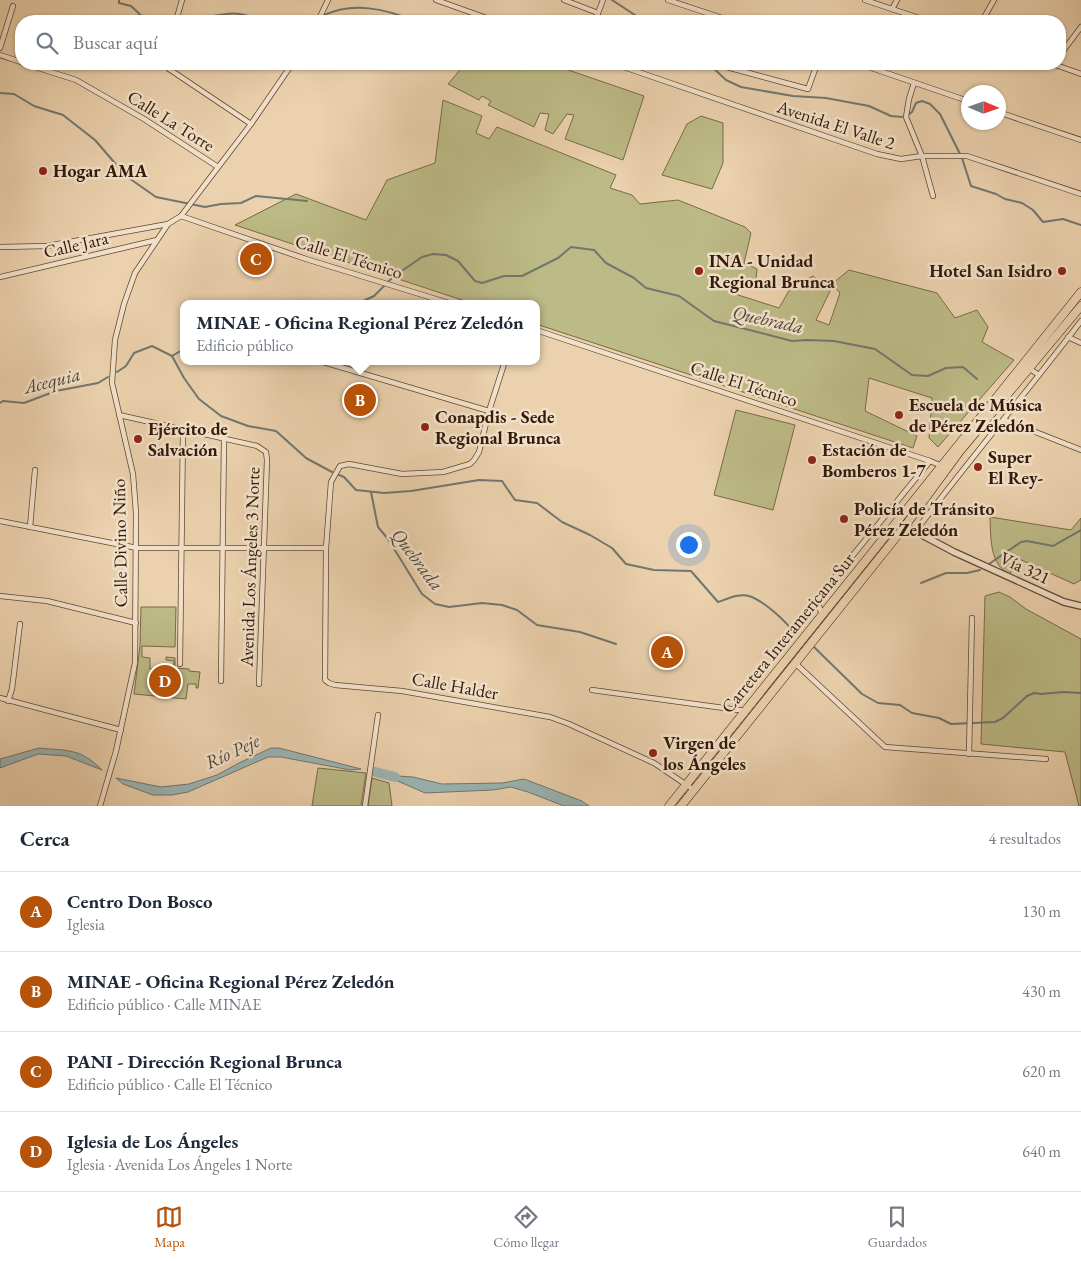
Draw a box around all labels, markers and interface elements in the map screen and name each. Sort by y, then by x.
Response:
search box [15,15,1066,70]
icon: search [33,29,61,57]
text: Buscar aquí [73,30,158,55]
street label: Calle La Torre [123,85,219,156]
north arrow [961,85,1006,130]
street label: Avenida El Valle 2 [773,94,898,155]
place label: Hogar AMA [53,159,149,182]
marker: Hogar AMA [37,165,49,177]
street label: Calle Jara [41,226,111,263]
street label: Calle El Técnico [293,229,406,284]
pin: C [240,240,272,278]
place label: INA - Unidad Regional Brunca [709,249,835,293]
place label: Hotel San Isidro [929,259,1052,282]
marker: INA - Unidad Regional Brunca [693,265,705,277]
marker: Hotel San Isidro [1056,265,1068,277]
popup [180,300,540,365]
water label: Quebrada [730,300,806,339]
text: MINAE - Oficina Regional Pérez Zeledón [196,310,524,335]
text: Edificio público [196,335,293,356]
street label: Calle El Técnico [688,355,801,412]
water label: Acequia [19,361,83,401]
pin: B [344,381,376,419]
place label: Escuela de Música de Pérez Zeledón [909,393,1042,437]
place label: Conapdis - Sede Regional Brunca [435,405,561,449]
marker: Escuela de Música de Pérez Zeledón [893,409,905,421]
place label: Ejército de Salvación [148,417,228,461]
marker: Conapdis - Sede Regional Brunca [419,421,431,433]
marker: Ejército de Salvación [132,433,144,445]
place label: Estación de Bomberos 1-7 [822,438,926,482]
place label: Super El Rey- [988,445,1044,489]
marker: Estación de Bomberos 1-7 [806,454,818,466]
marker: Super El Rey- [972,461,984,473]
street label: Avenida Los Ángeles 3 Norte [234,467,264,668]
street label: Calle Divino Niño [107,478,132,607]
place label: Policía de Tránsito Pérez Zeledón [854,497,994,541]
marker: Policía de Tránsito Pérez Zeledón [838,513,850,525]
water label: Quebrada [386,523,449,596]
your location [676,532,702,558]
street label: Vía 321 [996,546,1054,589]
street label: Carretera Interamericana Sur [716,548,859,718]
pin: A [651,633,683,671]
pin: D [149,662,181,700]
street label: Calle Halder [410,667,500,704]
water label: Río Peje [201,728,264,775]
place label: Virgen de los Ángeles [663,731,746,775]
marker: Virgen de los Ángeles [647,747,659,759]
text: Cerca [20,825,70,852]
text: 4 resultados [989,828,1061,849]
text: Centro Don Bosco [67,889,213,914]
text: A [30,901,42,922]
text: 130 m [1022,901,1061,922]
text: Iglesia [67,914,105,935]
text: MINAE - Oficina Regional Pérez Zeledón [67,969,395,994]
text: B [31,981,41,1002]
text: 430 m [1022,981,1061,1002]
text: Edificio público · Calle MINAE [67,994,261,1015]
text: PANI - Dirección Regional Brunca [67,1049,342,1074]
text: C [30,1061,42,1082]
text: 620 m [1022,1061,1061,1082]
text: Edificio público · Calle El Técnico [67,1074,273,1095]
text: Iglesia de Los Ángeles [67,1129,238,1154]
text: D [30,1141,42,1162]
text: 640 m [1022,1141,1061,1162]
text: Iglesia · Avenida Los Ángeles 1 Norte [67,1154,292,1175]
tab: Mapa [154,1203,185,1251]
tab: Cómo llegar [493,1203,559,1251]
tab: Guardados [868,1203,927,1251]

